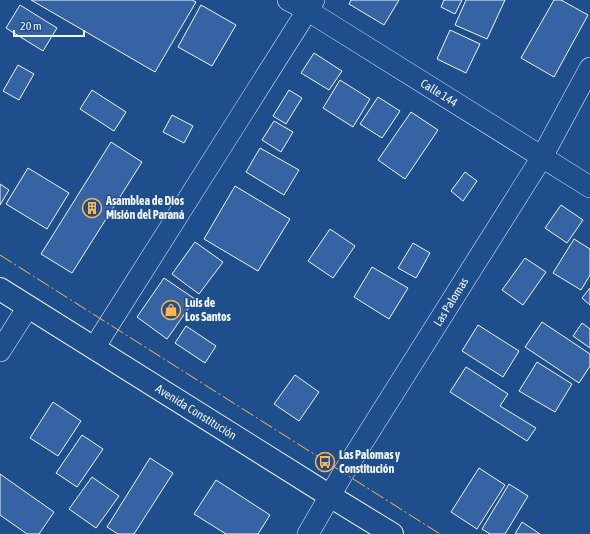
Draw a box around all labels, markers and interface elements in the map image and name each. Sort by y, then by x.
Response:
scale bar [14,12,84,38]
text: 20 m [20,19,42,33]
street label: Calle 144 [418,76,460,110]
place label: Asamblea de Dios Misión del Paraná [105,194,185,222]
building icon: Asamblea de Dios Misión del Paraná [81,197,103,219]
street label: Las Palomas [431,275,471,329]
place label: Luis de Los Santos [185,296,232,324]
shop icon: Luis de Los Santos [160,299,182,321]
street label: Avenida Constitución [153,381,239,443]
place label: Las Palomas y Constitución [339,448,400,476]
bus stop icon: Las Palomas y Constitución [314,451,336,473]

